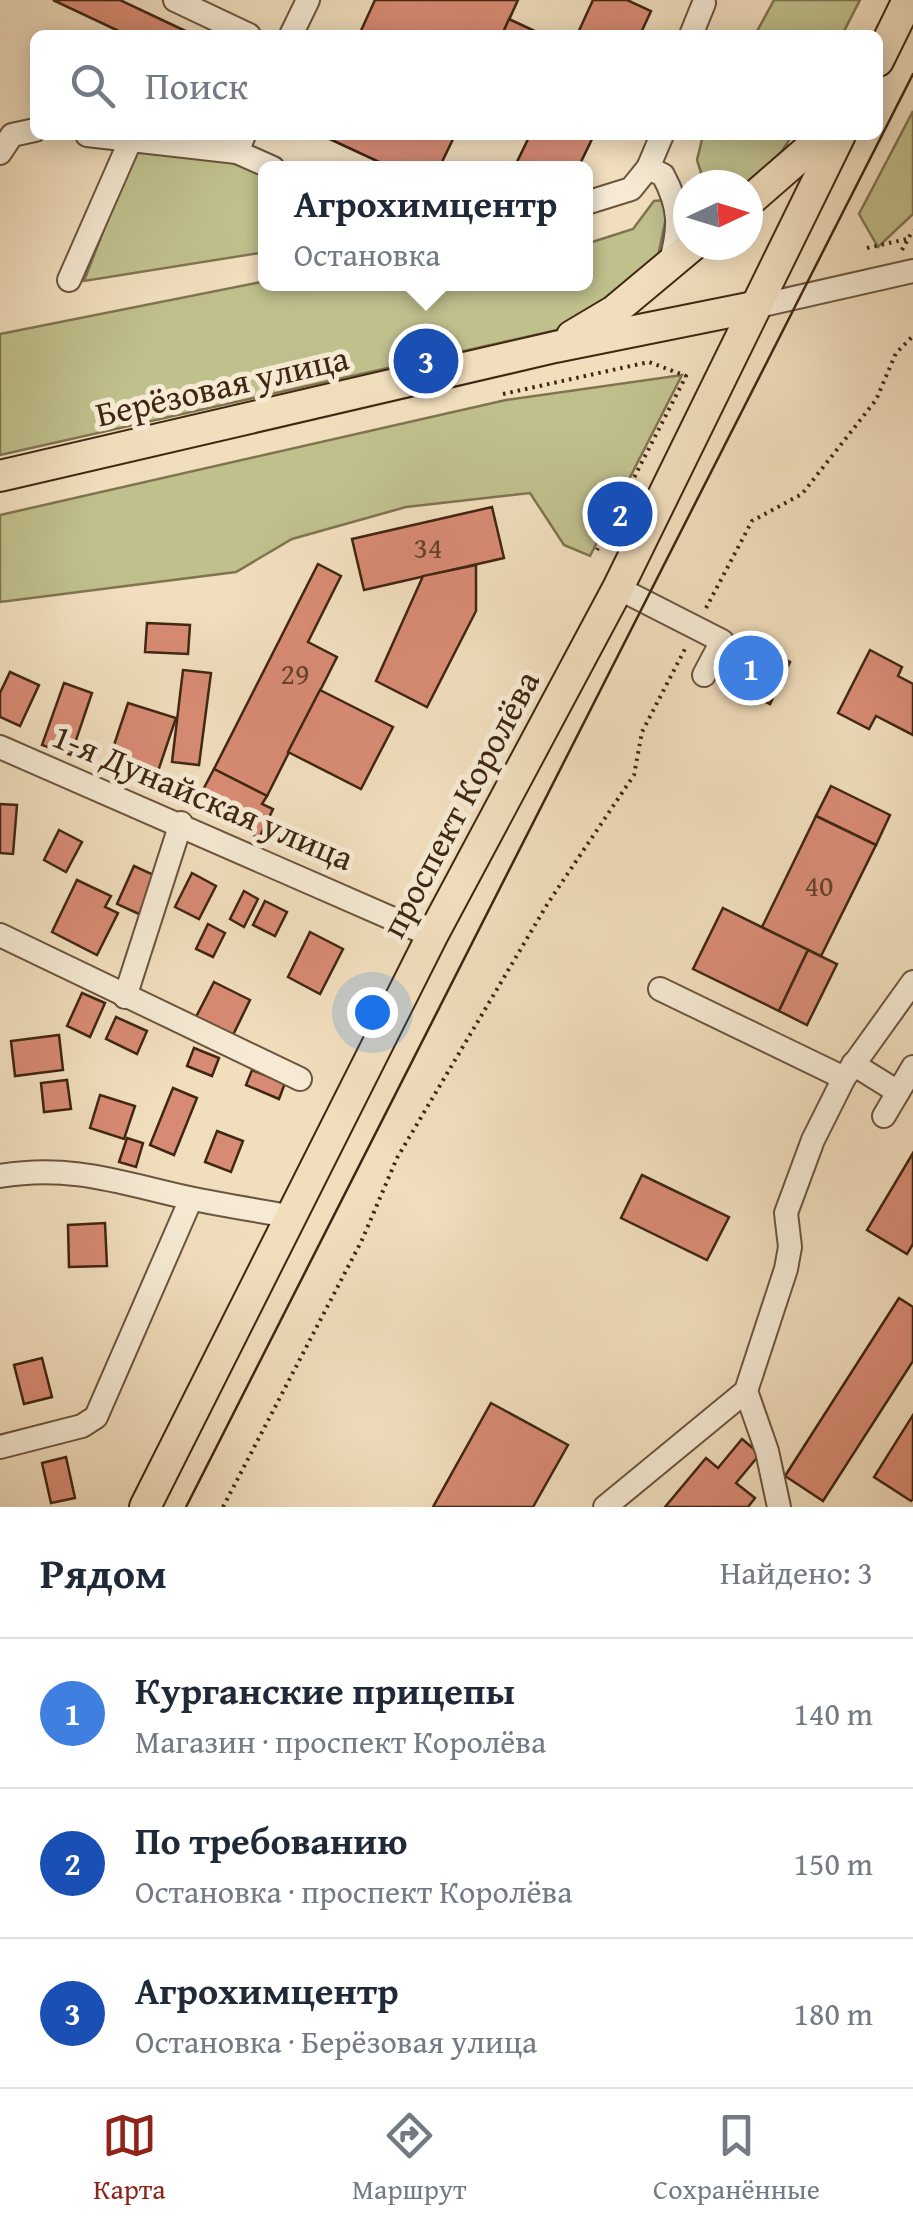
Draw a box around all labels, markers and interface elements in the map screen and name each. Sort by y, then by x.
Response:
search box [30,30,883,140]
text: Поиск [145,57,248,113]
icon: search [65,58,120,113]
popup [258,161,593,291]
north arrow [673,170,763,260]
text: Агрохимцентр [294,175,557,231]
text: Остановка [294,231,440,278]
pin: 3 [394,324,458,398]
street label: Берёзовая улица [90,332,354,439]
pin: 2 [588,476,652,552]
house number: 34 [414,525,442,569]
pin: 1 [718,630,784,706]
house number: 29 [281,651,309,695]
street label: проспект Королёва [367,661,552,947]
street label: 1-я Дунайская улица [45,710,362,883]
house number: 40 [805,863,833,907]
your location [347,987,398,1038]
text: Рядом [40,1542,167,1603]
text: Найдено: 3 [720,1549,873,1596]
text: Курганские прицепы [135,1662,515,1718]
text: 1 [64,1690,81,1737]
text: 140 m [794,1690,873,1737]
text: Магазин · проспект Королёва [135,1718,546,1765]
text: По требованию [135,1812,407,1868]
text: 2 [64,1840,81,1887]
text: 150 m [794,1840,873,1887]
text: Остановка · проспект Королёва [135,1868,572,1915]
text: Агрохимцентр [135,1962,399,2018]
text: 3 [64,1990,81,2037]
text: 180 m [794,1990,873,2037]
text: Остановка · Берёзовая улица [135,2018,537,2065]
tab: Карта [93,2108,166,2209]
tab: Маршрут [352,2108,467,2209]
tab: Сохранённые [653,2108,820,2209]

